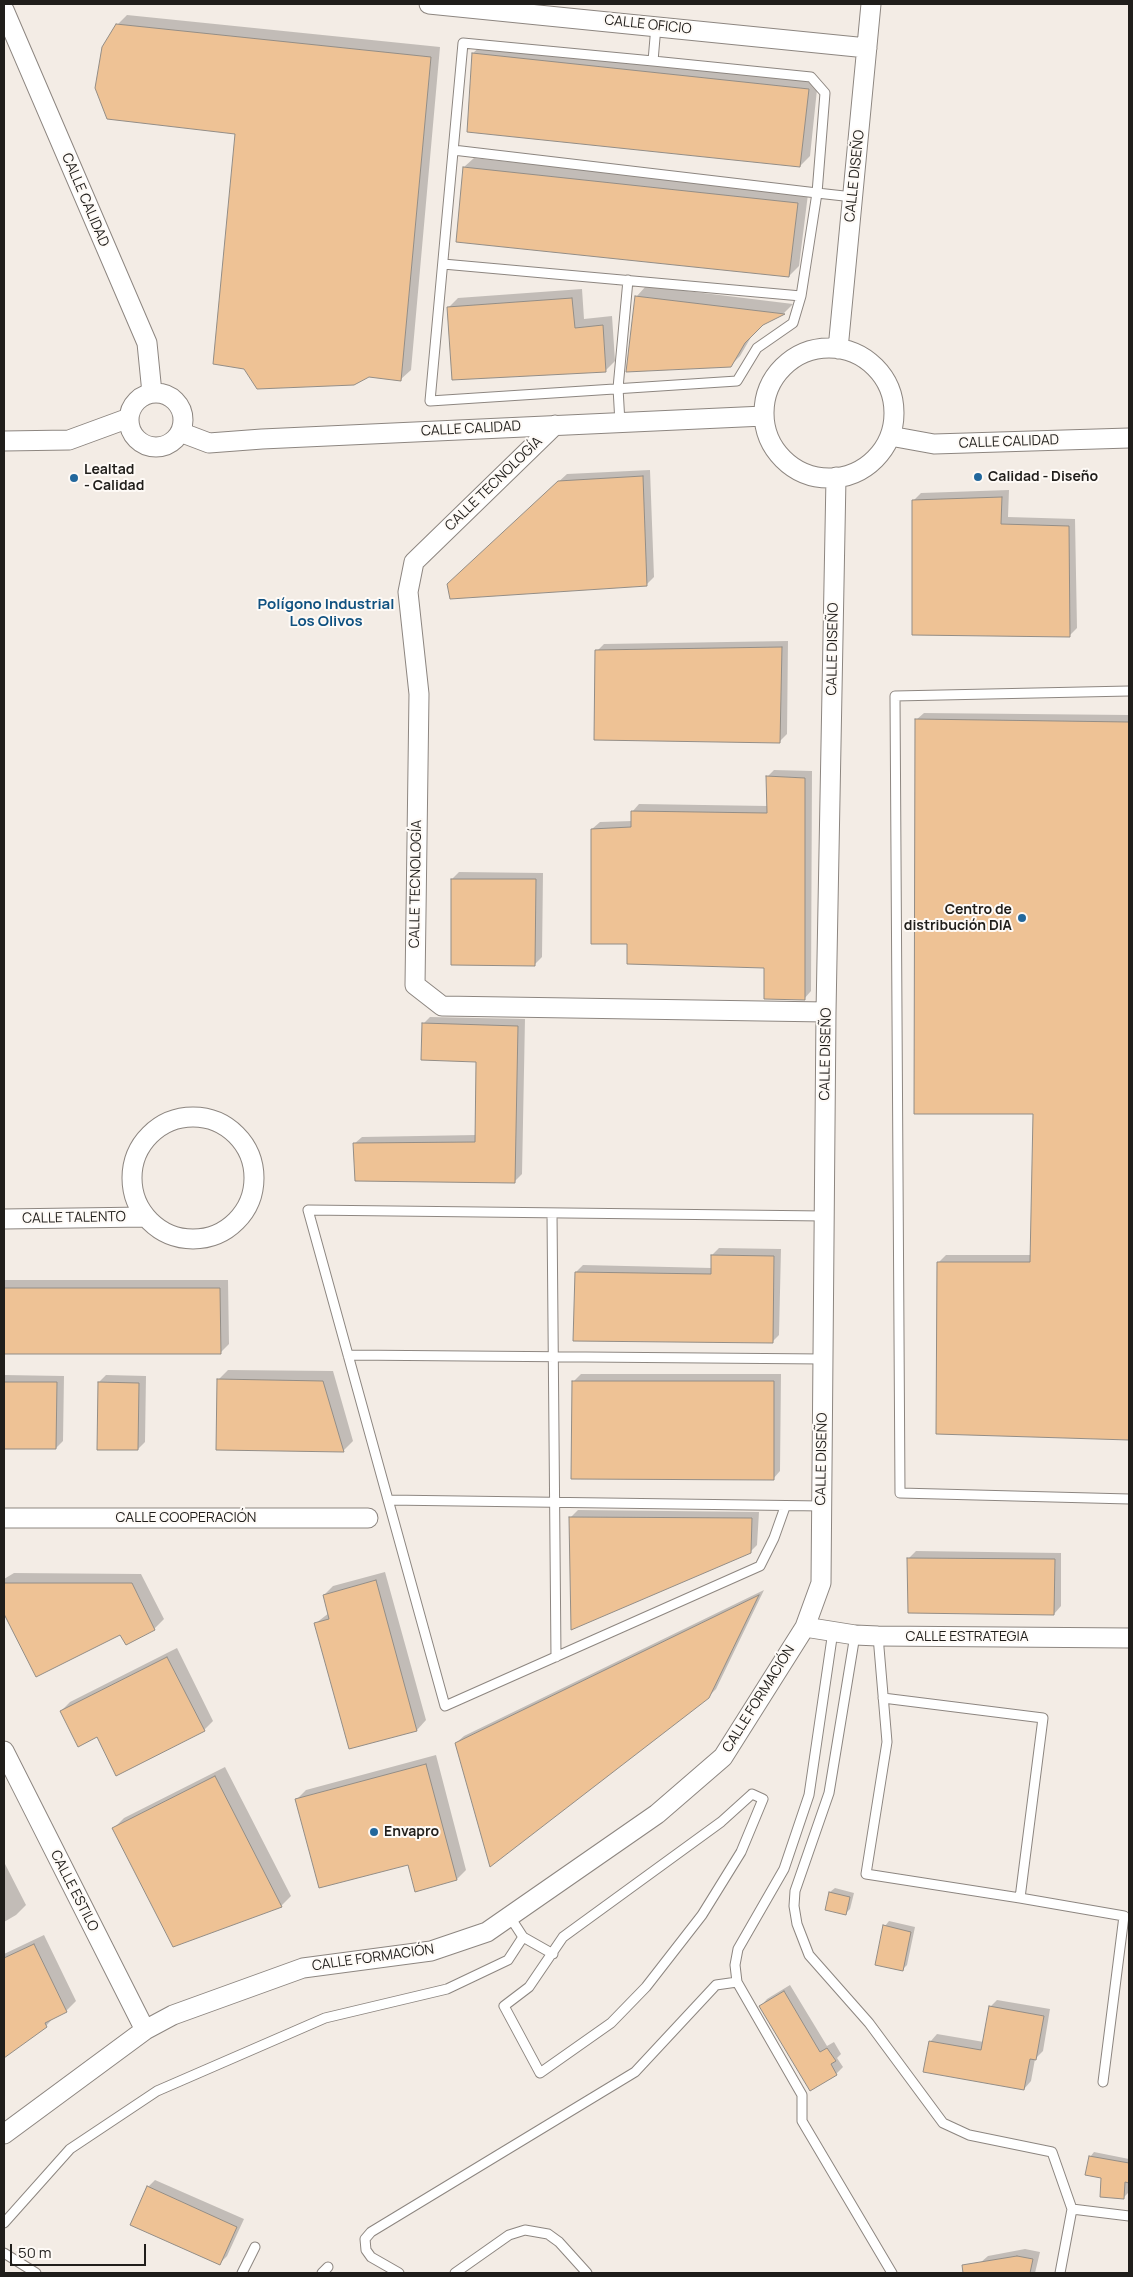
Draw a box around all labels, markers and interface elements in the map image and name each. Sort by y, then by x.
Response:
street label: CALLE OFICIO [604,12,692,38]
street label: CALLE DISEÑO [842,129,868,223]
street label: CALLE CALIDAD [58,151,112,249]
street label: CALLE CALIDAD [421,418,521,440]
street label: CALLE CALIDAD [959,432,1059,452]
street label: CALLE TECNOLOGÍA [442,433,546,535]
place label: Lealtad - Calidad [84,462,144,494]
place label: Calidad - Diseño [988,469,1098,485]
marker: Calidad - Diseño [972,471,984,483]
marker: Lealtad - Calidad [68,472,80,484]
district label: Polígono Industrial Los Olivos [258,596,394,631]
street label: CALLE DISEÑO [824,603,842,695]
street label: CALLE TECNOLOGÍA [406,820,426,948]
place label: Centro de distribución DIA [904,902,1012,934]
marker: Centro de distribución DIA [1016,912,1028,924]
street label: CALLE DISEÑO [817,1008,835,1100]
street label: CALLE TALENTO [22,1209,126,1227]
street label: CALLE DISEÑO [813,1413,831,1505]
street label: CALLE COOPERACIÓN [116,1510,256,1526]
street label: CALLE ESTRATEGIA [905,1629,1029,1645]
street label: CALLE FORMACIÓN [719,1642,799,1756]
place label: Envapro [384,1824,439,1840]
marker: Envapro [368,1826,380,1838]
street label: CALLE ESTILO [46,1848,102,1934]
street label: CALLE FORMACIÓN [311,1941,435,1975]
scale bar [12,2234,149,2266]
text: 50 m [18,2242,52,2263]

